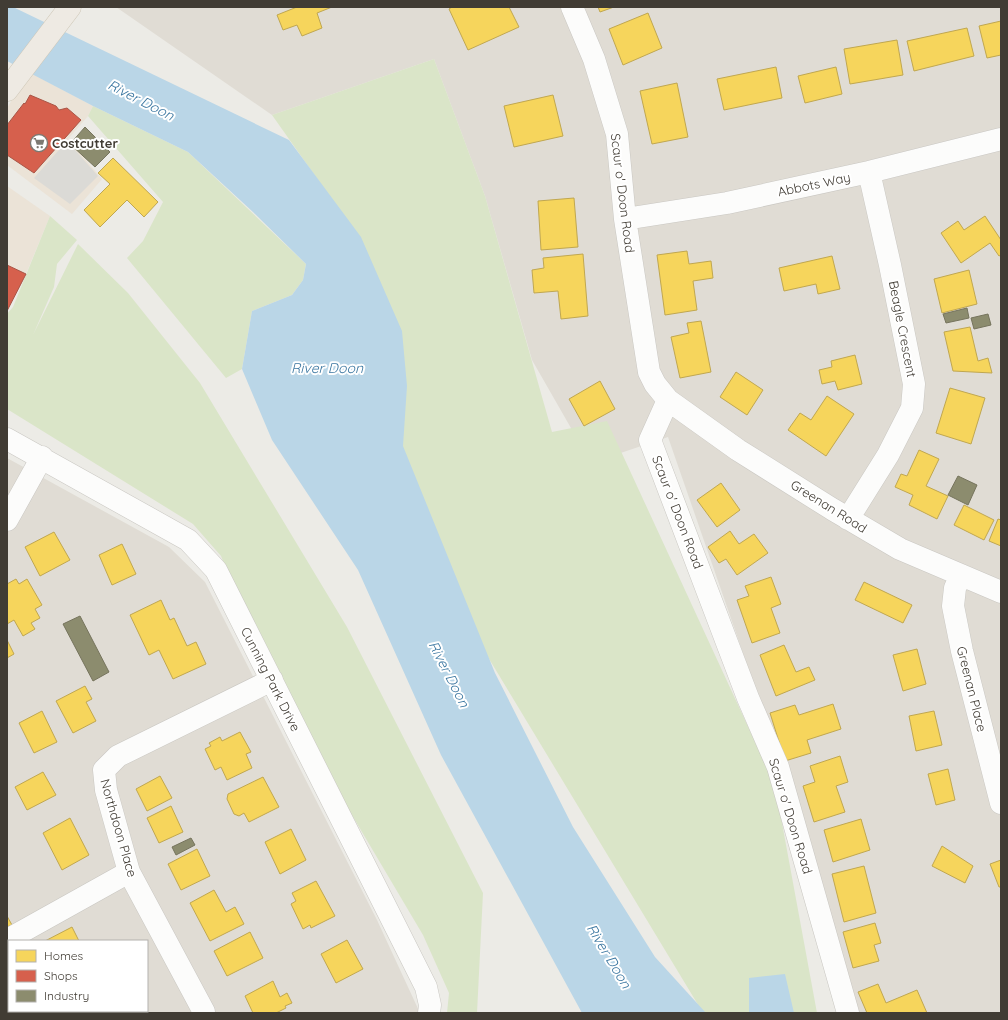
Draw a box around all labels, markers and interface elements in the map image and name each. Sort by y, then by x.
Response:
water label: River Doon [105,76,178,125]
street label: Scaur o' Doon Road [608,132,638,254]
supermarket icon: Costcutter [29,133,49,153]
place label: Costcutter [52,135,118,151]
street label: Abbots Way [776,168,852,200]
street label: Beagle Crescent [886,279,920,379]
water label: River Doon [291,359,364,377]
street label: Scaur o' Doon Road [649,453,707,571]
street label: Greenan Road [788,476,870,536]
street label: Cunning Park Drive [238,624,304,734]
water label: River Doon [425,638,474,711]
street label: Greenan Place [954,645,990,733]
street label: Scaur o' Doon Road [766,756,816,876]
street label: Northdoon Place [97,777,141,879]
water label: River Doon [583,920,636,992]
legend [8,940,148,1012]
text: Homes [44,948,84,963]
text: Shops [44,968,78,983]
text: Industry [44,988,89,1003]

